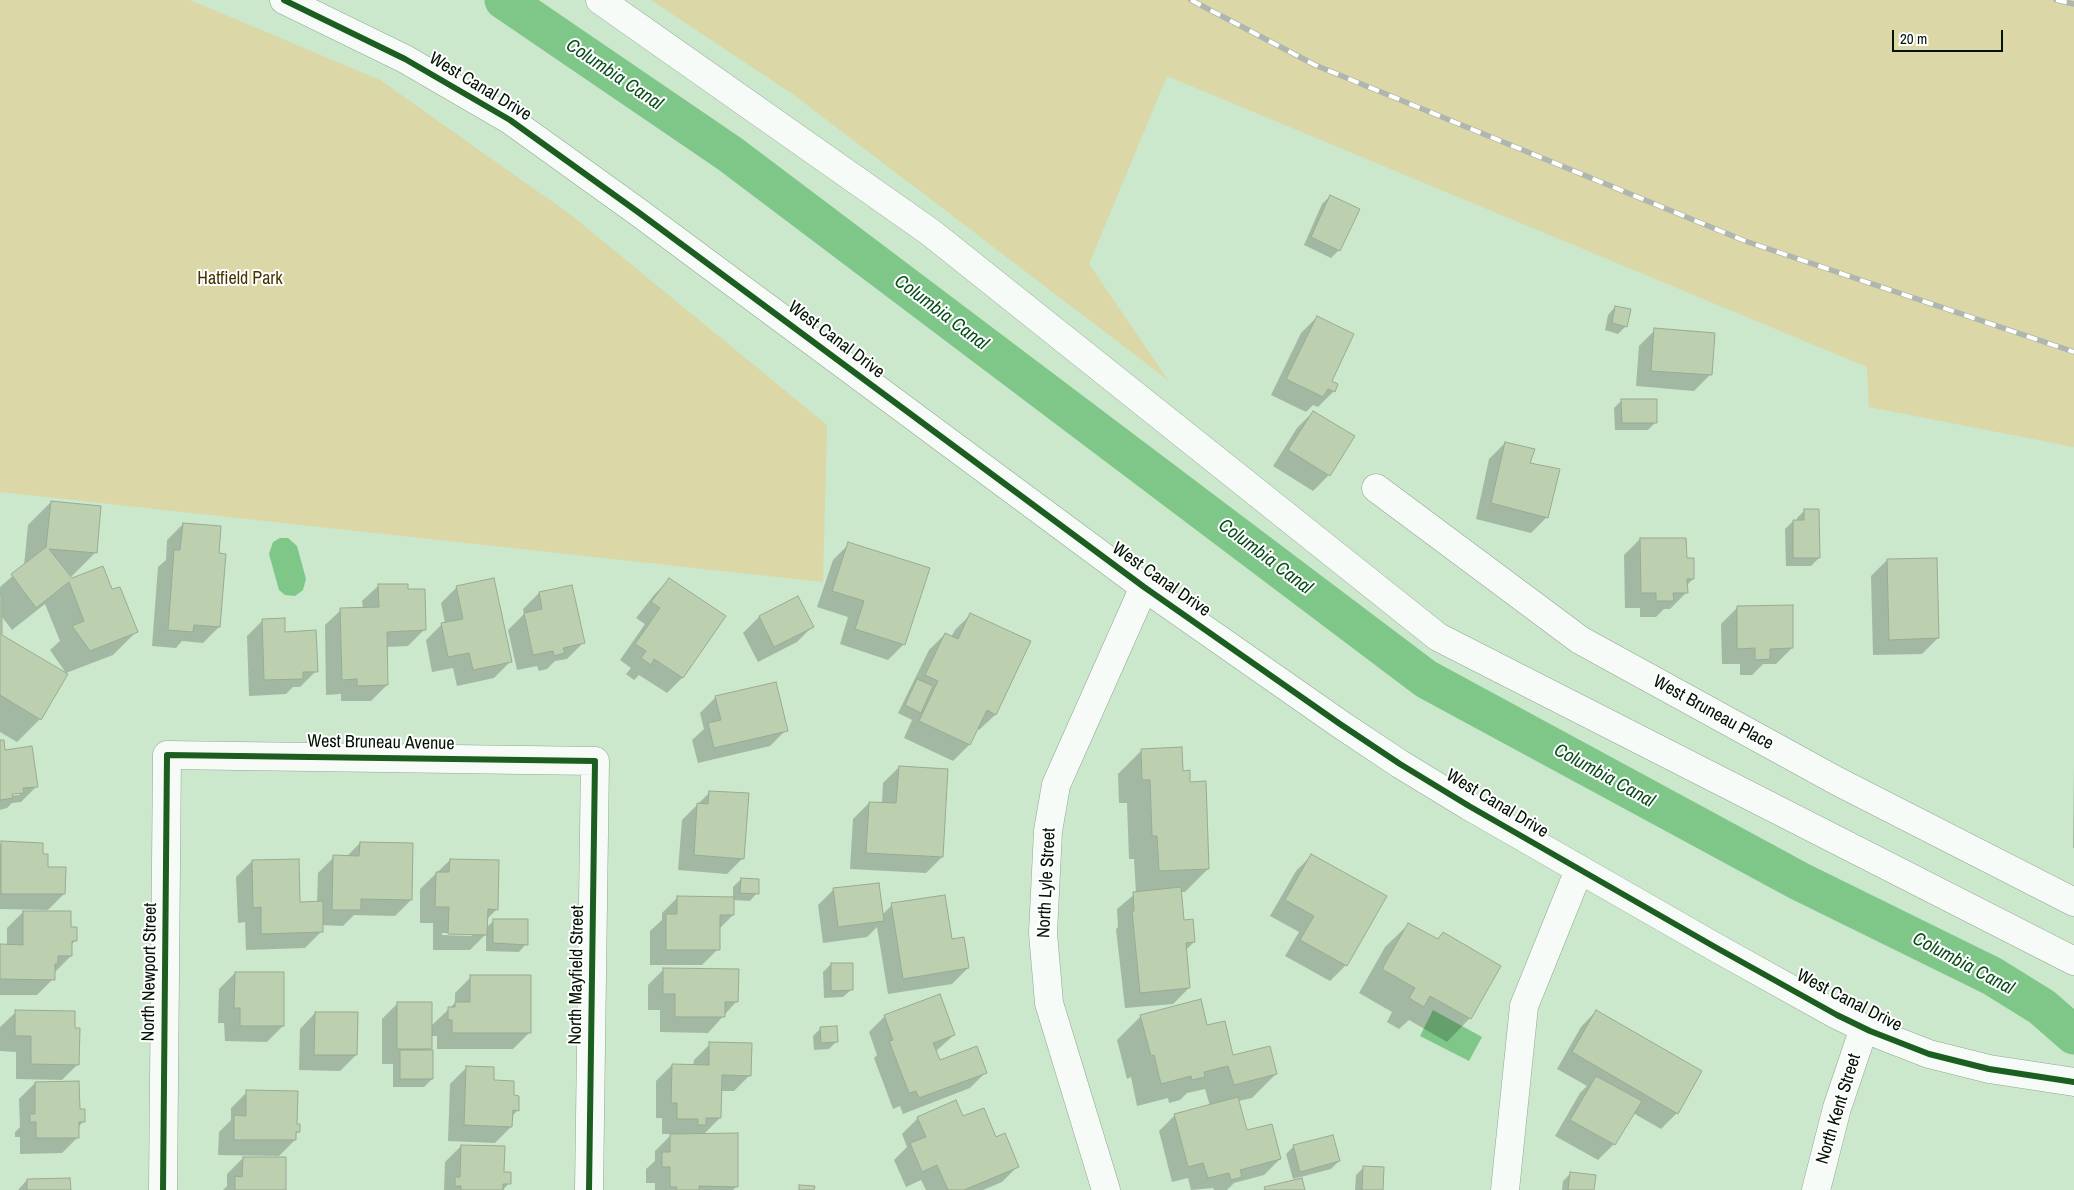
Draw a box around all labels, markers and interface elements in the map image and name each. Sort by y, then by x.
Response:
scale bar [1894,20,2005,52]
text: 20 m [1900,28,1927,49]
water label: Columbia Canal [561,34,667,116]
street label: West Canal Drive [425,48,535,126]
park label: Hatfield Park [197,268,283,290]
water label: Columbia Canal [890,270,992,356]
street label: West Canal Drive [783,297,889,383]
water label: Columbia Canal [1214,514,1316,600]
street label: West Canal Drive [1108,538,1214,622]
street label: West Bruneau Place [1649,671,1777,755]
street label: West Bruneau Avenue [307,731,455,755]
water label: Columbia Canal [1550,739,1658,813]
street label: West Canal Drive [1442,765,1552,843]
street label: North Lyle Street [1033,827,1061,939]
street label: North Newport Street [138,903,162,1041]
street label: North Mayfield Street [565,905,589,1045]
water label: Columbia Canal [1908,928,2018,1000]
street label: West Canal Drive [1793,965,1905,1037]
street label: North Kent Street [1812,1051,1866,1167]

